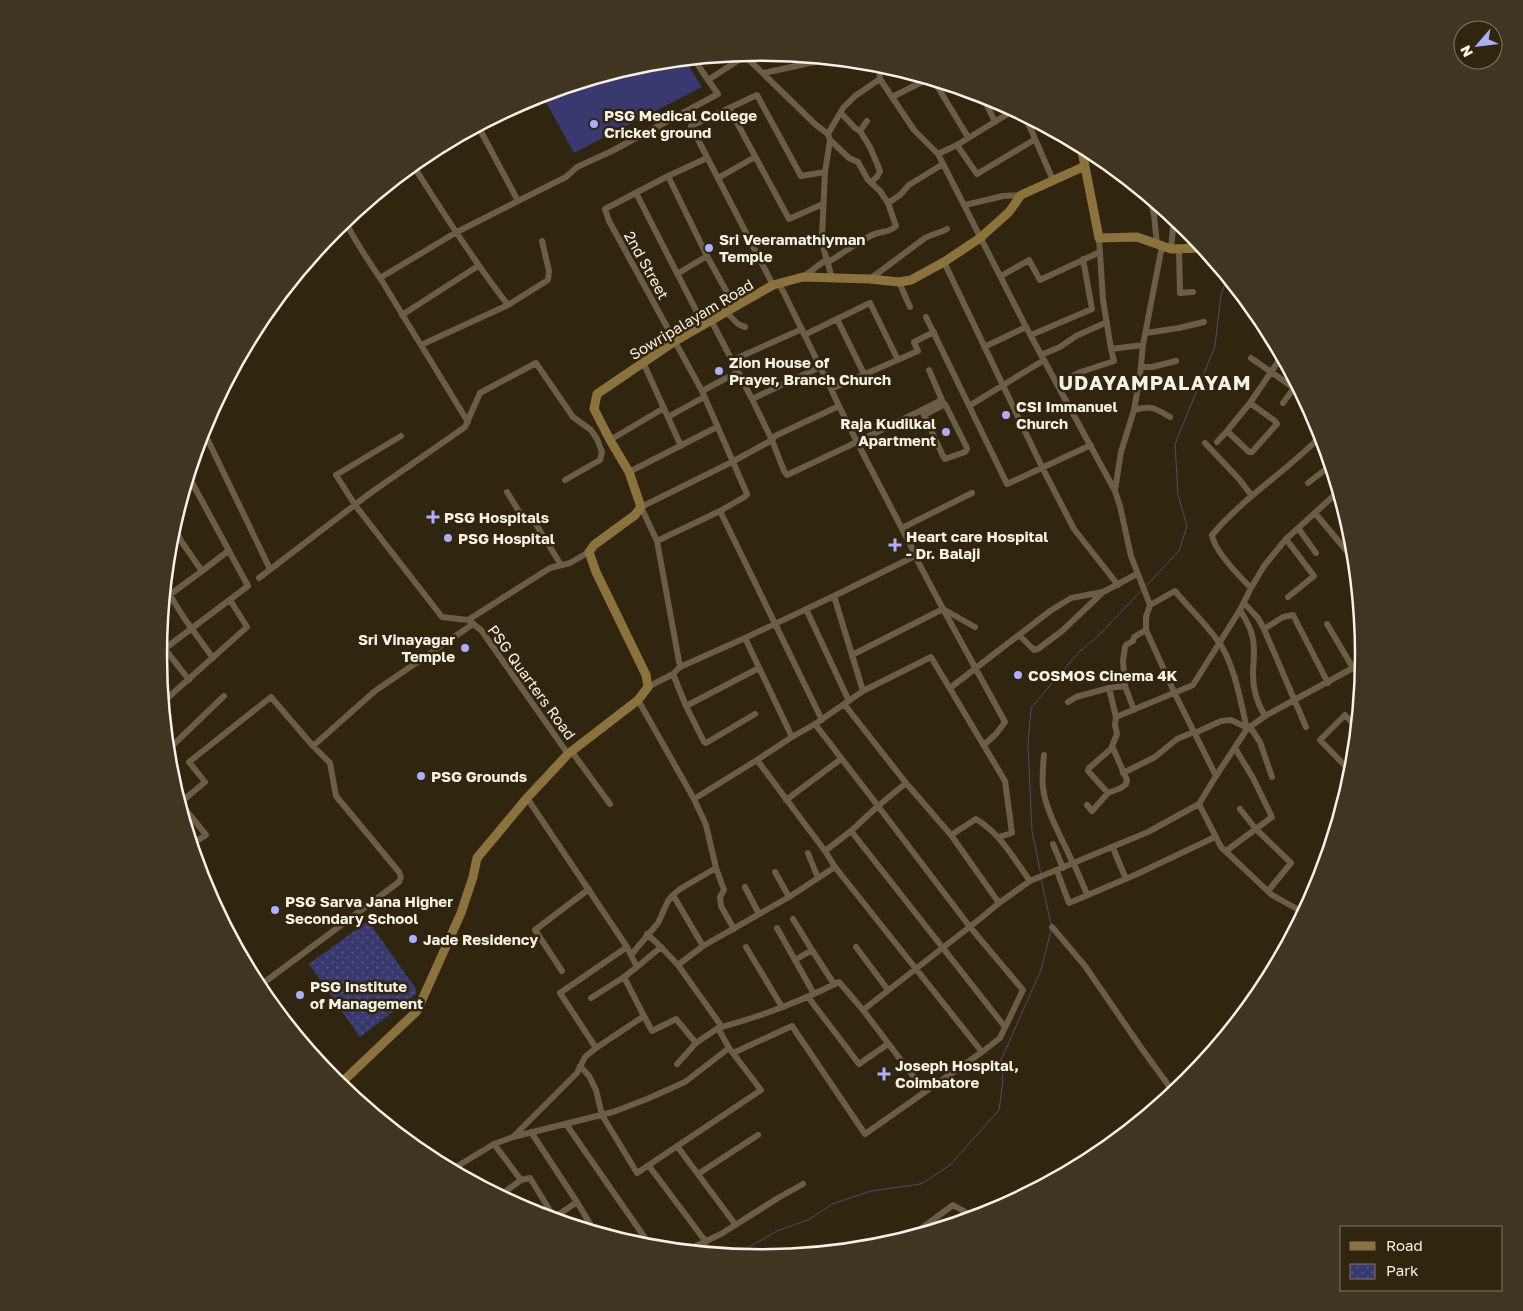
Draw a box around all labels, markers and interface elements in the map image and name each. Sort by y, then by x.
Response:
north arrow [1453,20,1503,70]
text: N [1456,43,1476,60]
place label: PSG Medical College Cricket ground [604,106,757,141]
marker: PSG Medical College Cricket ground [588,118,600,130]
street label: 2nd Street [621,228,673,302]
place label: Sri Veeramathiyman Temple [719,230,865,265]
marker: Sri Veeramathiyman Temple [703,242,715,254]
street label: Sowripalayam Road [626,275,756,363]
place label: Zion House of Prayer, Branch Church [729,353,891,388]
marker: Zion House of Prayer, Branch Church [713,365,725,377]
district label: UDAYAMPALAYAM [1058,370,1252,394]
place label: CSI Immanuel Church [1016,397,1117,432]
marker: CSI Immanuel Church [1000,409,1012,421]
place label: Raja Kudilkal Apartment [840,414,936,449]
marker: Raja Kudilkal Apartment [940,426,952,438]
place label: PSG Hospitals [444,508,549,526]
marker: PSG Hospitals [426,510,440,524]
place label: Heart care Hospital - Dr. Balaji [906,527,1048,562]
place label: PSG Hospital [458,529,555,547]
marker: PSG Hospital [442,532,454,544]
marker: Heart care Hospital - Dr. Balaji [888,538,902,552]
street label: PSG Quarters Road [484,621,580,743]
place label: Sri Vinayagar Temple [358,630,455,665]
marker: Sri Vinayagar Temple [459,642,471,654]
place label: COSMOS Cinema 4K [1028,666,1178,684]
marker: COSMOS Cinema 4K [1012,669,1024,681]
place label: PSG Grounds [431,767,527,785]
marker: PSG Grounds [415,770,427,782]
place label: PSG Sarva Jana Higher Secondary School [285,892,453,927]
marker: PSG Sarva Jana Higher Secondary School [269,904,281,916]
place label: Jade Residency [423,930,538,948]
marker: Jade Residency [407,933,419,945]
place label: PSG Institute of Management [310,977,423,1012]
marker: PSG Institute of Management [294,989,306,1001]
place label: Joseph Hospital, Coimbatore [895,1056,1019,1091]
marker: Joseph Hospital, Coimbatore [877,1067,891,1081]
legend [1340,1226,1503,1291]
text: Road [1386,1236,1423,1254]
text: Park [1386,1261,1419,1279]

